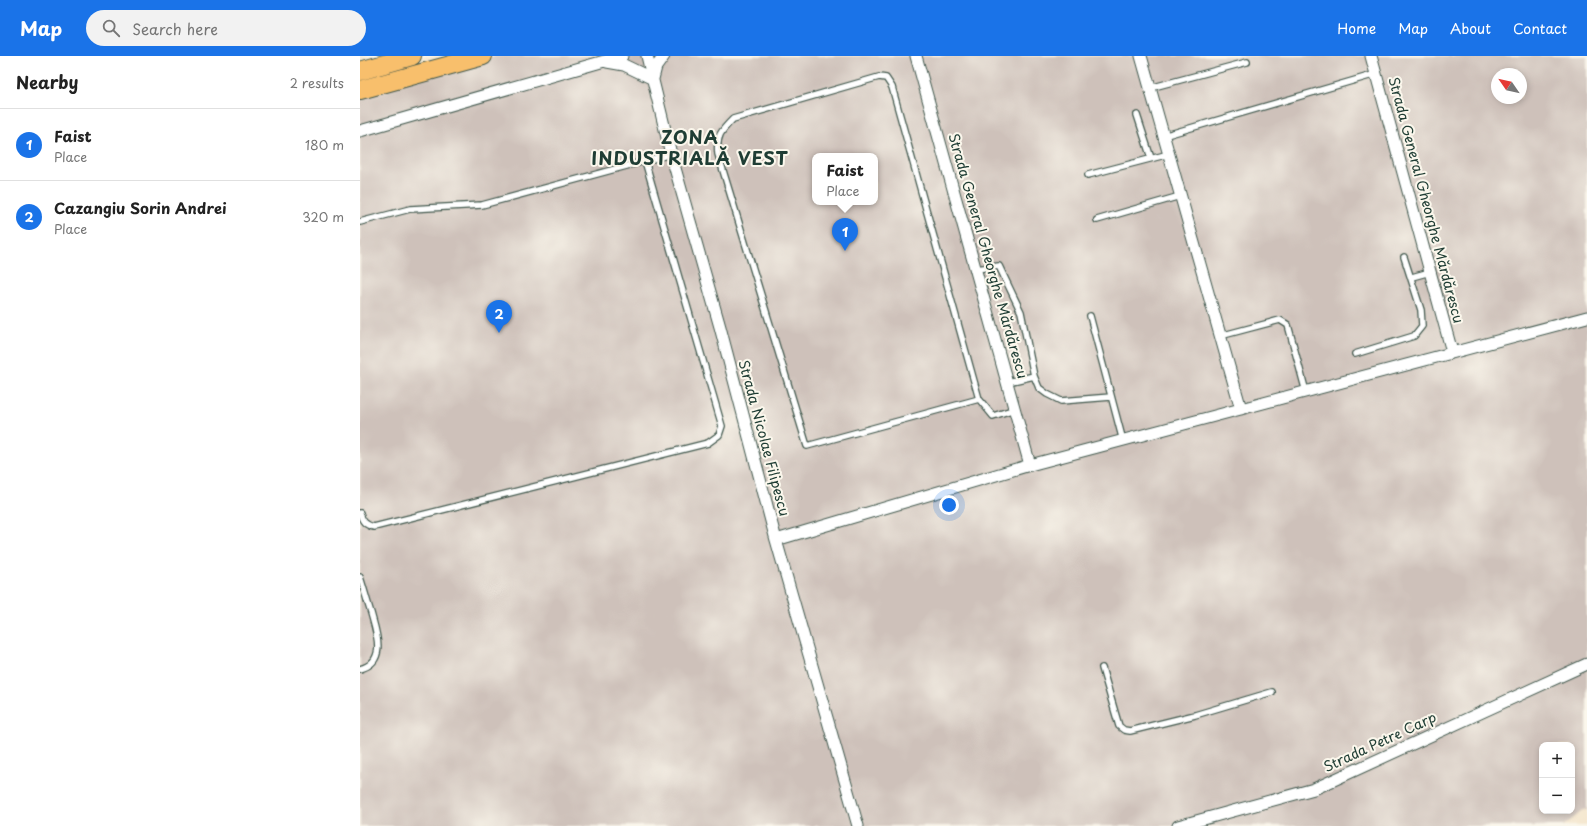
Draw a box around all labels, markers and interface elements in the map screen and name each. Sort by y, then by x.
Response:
search box [86,10,366,46]
text: Map [20,14,62,42]
icon: search [100,17,122,39]
text: Search here [132,17,218,40]
text: Home [1337,18,1376,39]
text: Map [1398,18,1428,39]
text: About [1450,18,1491,39]
text: Contact [1513,18,1567,39]
north arrow [1491,68,1527,104]
text: Nearby [16,69,78,95]
text: 2 results [290,73,344,92]
street label: Strada General Gheorghe Mărdărescu [1383,74,1470,325]
district label: ZONA INDUSTRIALĂ VEST [591,123,789,171]
text: Faist [54,124,92,147]
street label: Strada General Gheorghe Mărdărescu [943,131,1034,381]
text: 1 [26,135,32,154]
text: 180 m [305,135,344,154]
text: Place [54,147,87,166]
popup [812,153,878,205]
text: Faist [826,158,864,181]
text: Place [826,181,859,200]
text: Cazangiu Sorin Andrei [54,196,227,219]
text: 2 [24,207,34,226]
text: 320 m [302,207,344,226]
pin: 1 [832,218,858,251]
text: Place [54,219,87,238]
pin: 2 [486,300,512,333]
street label: Strada Nicolae Filipescu [733,357,795,518]
your location [939,495,959,515]
street label: Strada Petre Carp [1320,706,1440,777]
map controls [1539,742,1575,814]
button: + [1539,742,1575,778]
button: − [1539,778,1575,814]

